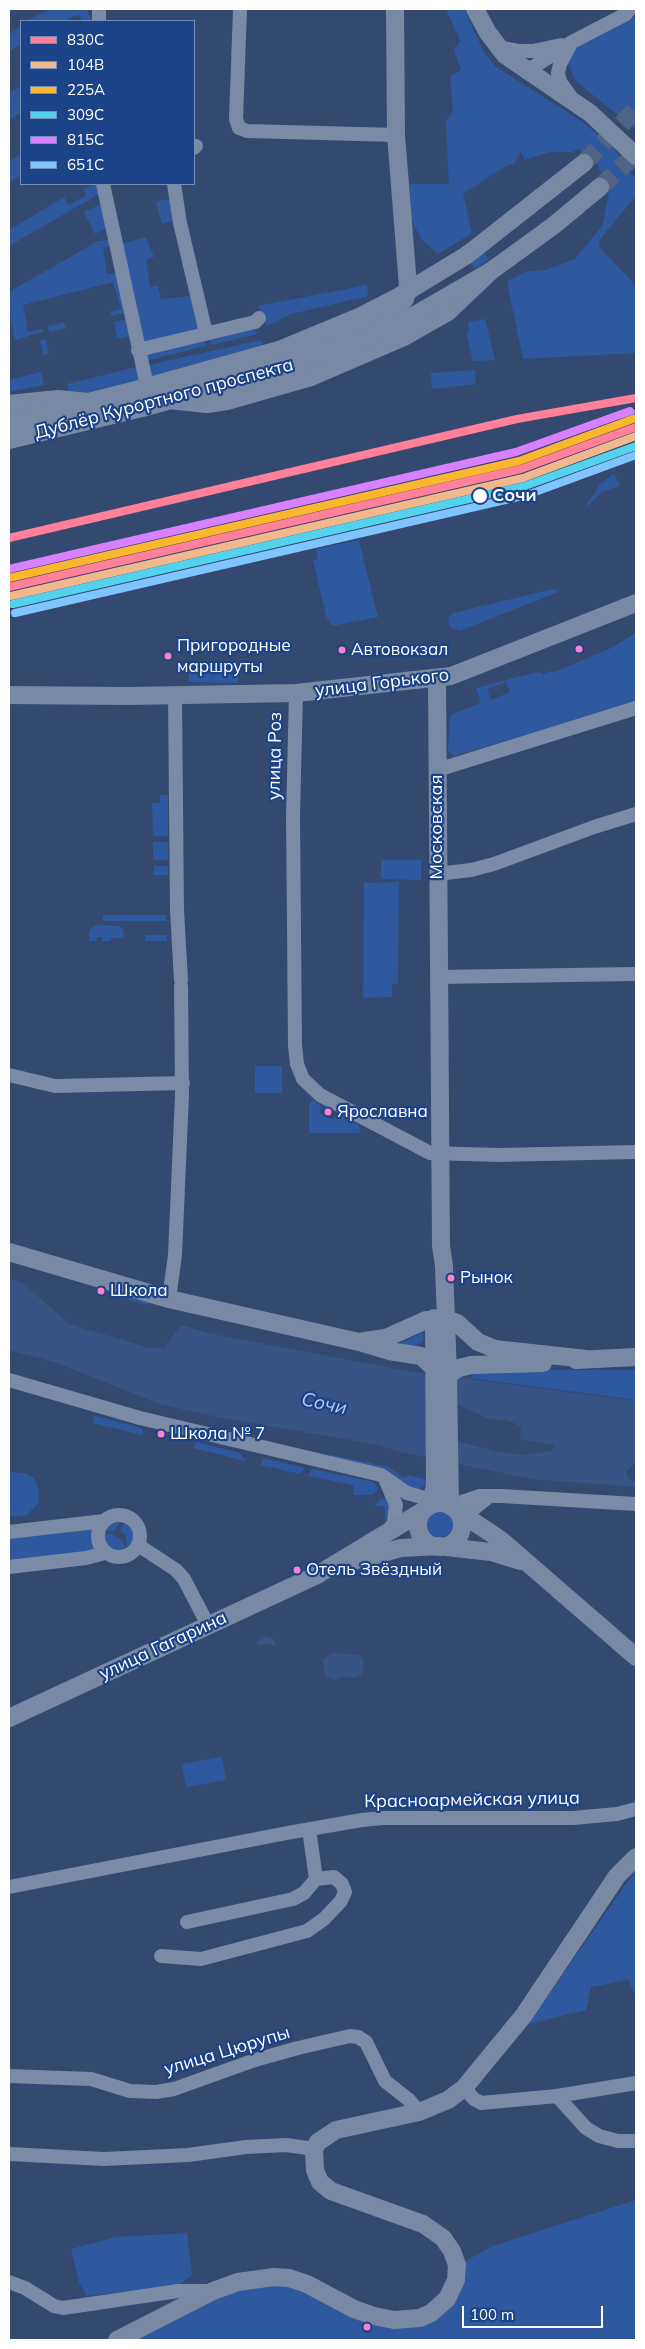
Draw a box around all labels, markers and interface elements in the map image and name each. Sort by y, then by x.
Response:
legend [20,20,195,185]
text: 830С [67,30,104,49]
text: 104В [67,55,104,74]
text: 225А [67,80,105,99]
text: 309С [67,105,104,124]
text: 815С [67,130,104,149]
text: 651С [67,155,104,174]
street label: Дублёр Курортного проспекта [32,354,296,444]
place label: Сочи [492,485,537,507]
marker: Сочи [471,487,489,505]
place label: Пригородные маршруты [177,636,291,676]
place label: Автовокзал [351,640,448,660]
unlabelled marker [574,644,584,654]
marker: Автовокзал [337,645,347,655]
marker: Пригородные маршруты [163,651,173,661]
street label: улица Горького [314,664,450,702]
street label: улица Роз [263,712,287,800]
street label: Московская [426,775,448,879]
place label: Ярославна [337,1102,428,1122]
marker: Ярославна [323,1107,333,1117]
place label: Рынок [460,1268,513,1288]
marker: Рынок [446,1273,456,1283]
place label: Школа [110,1281,168,1301]
marker: Школа [96,1286,106,1296]
water label: Сочи [299,1388,349,1420]
place label: Школа № 7 [170,1424,265,1444]
marker: Школа № 7 [156,1429,166,1439]
place label: Отель Звёздный [306,1560,442,1580]
marker: Отель Звёздный [292,1565,302,1575]
street label: улица Гагарина [96,1607,230,1685]
street label: Красноармейская улица [364,1787,580,1813]
street label: улица Цюрупы [161,2022,293,2080]
scale bar [465,2296,606,2328]
text: 100 m [470,2305,514,2324]
unlabelled marker [362,2322,372,2332]

